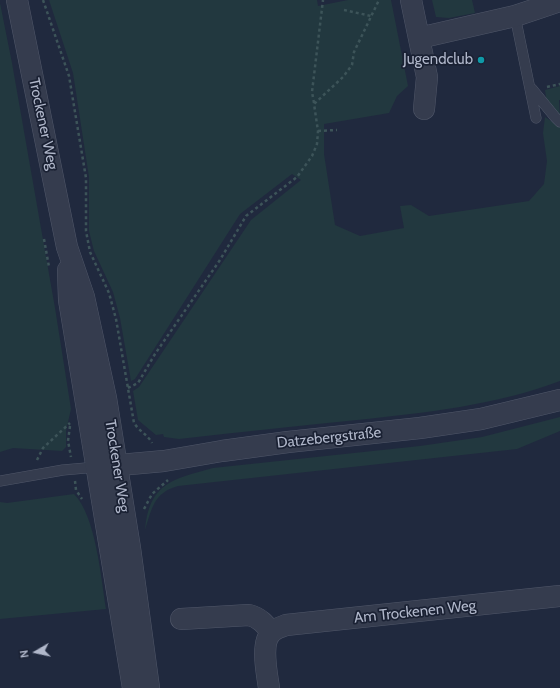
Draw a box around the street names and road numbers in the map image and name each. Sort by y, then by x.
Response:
street label: Trockener Weg [24,77,62,171]
street label: Trockener Weg [101,419,133,513]
street label: Datzebergstraße [276,424,382,452]
street label: Am Trockenen Weg [353,597,477,627]

